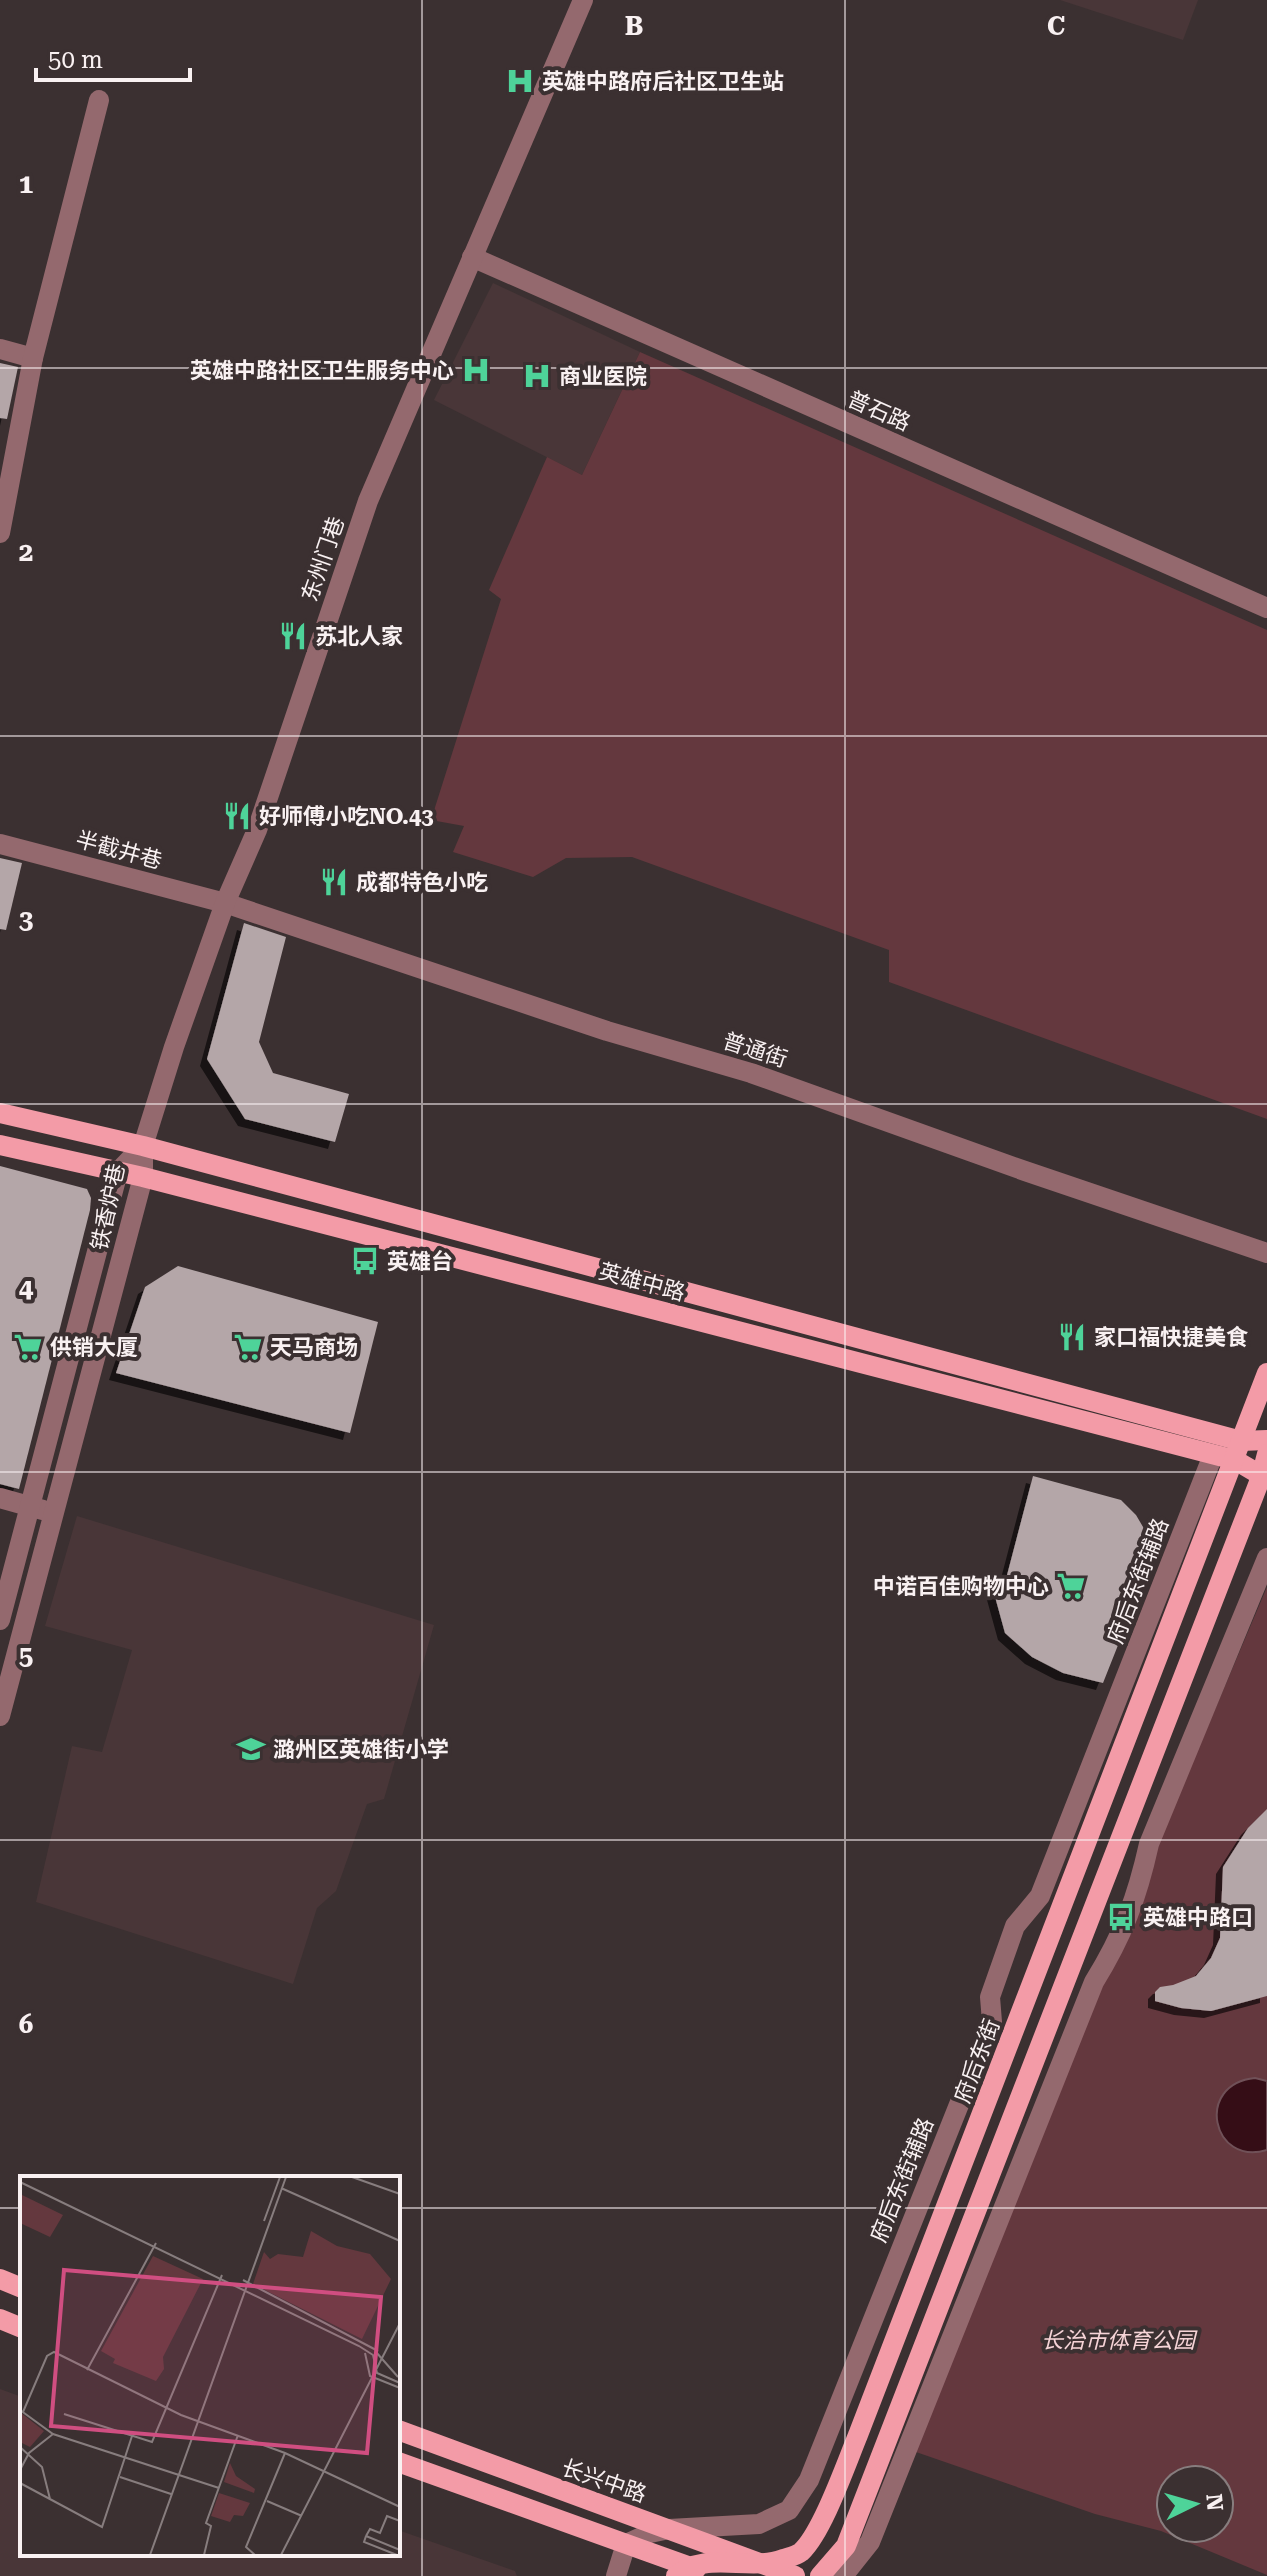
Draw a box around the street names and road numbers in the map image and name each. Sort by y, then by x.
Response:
street label: 普石路 [844,386,914,436]
street label: 东州门巷 [297,513,349,605]
street label: 半截井巷 [73,827,165,873]
street label: 普通街 [720,1028,790,1072]
street label: 铁香炉巷 [87,1161,129,1253]
street label: 英雄中路 [596,1259,688,1305]
street label: 府后东街辅路 [1103,1515,1173,1647]
street label: 府后东街 [950,2015,1004,2107]
street label: 府后东街辅路 [866,2114,938,2246]
street label: 长兴中路 [558,2455,650,2507]

